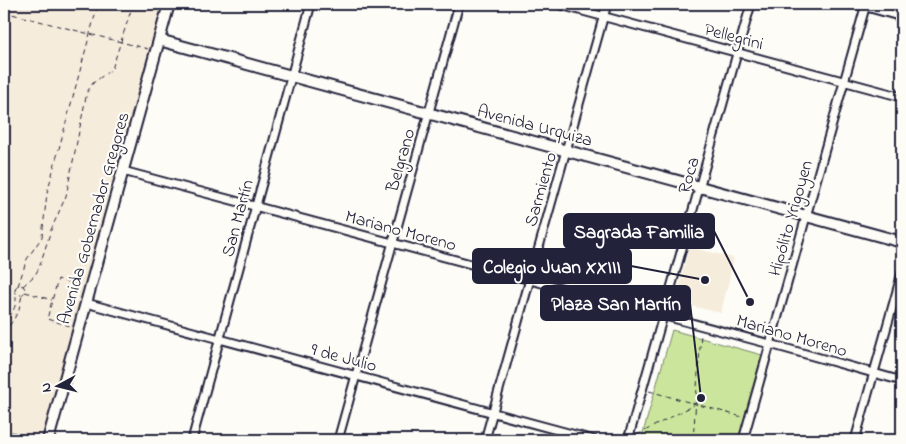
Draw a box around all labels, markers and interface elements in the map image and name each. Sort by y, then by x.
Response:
street label: Pellegrini [701,18,766,59]
street label: Avenida Urquiza [474,99,595,155]
street label: Avenida Gobernador Gregores [52,109,139,328]
street label: Belgrano [380,126,424,197]
street label: Sarmiento [519,149,565,230]
street label: Roca [672,154,708,197]
street label: Hipólito Yrigoyen [763,157,822,280]
street label: San Martín [216,177,262,260]
street label: Mariano Moreno [342,205,459,259]
callout: Sagrada Familia [564,214,714,248]
text: Sagrada Familia [574,220,704,249]
callout: Colegio Juan XXIII [473,249,631,283]
text: Colegio Juan XXIII [483,255,621,284]
callout: Plaza San Martín [541,286,690,320]
text: Plaza San Martín [551,292,681,319]
street label: Mariano Moreno [733,309,850,365]
street label: 9 de Julio [308,338,379,380]
north arrow [32,362,82,412]
text: N [36,381,58,393]

